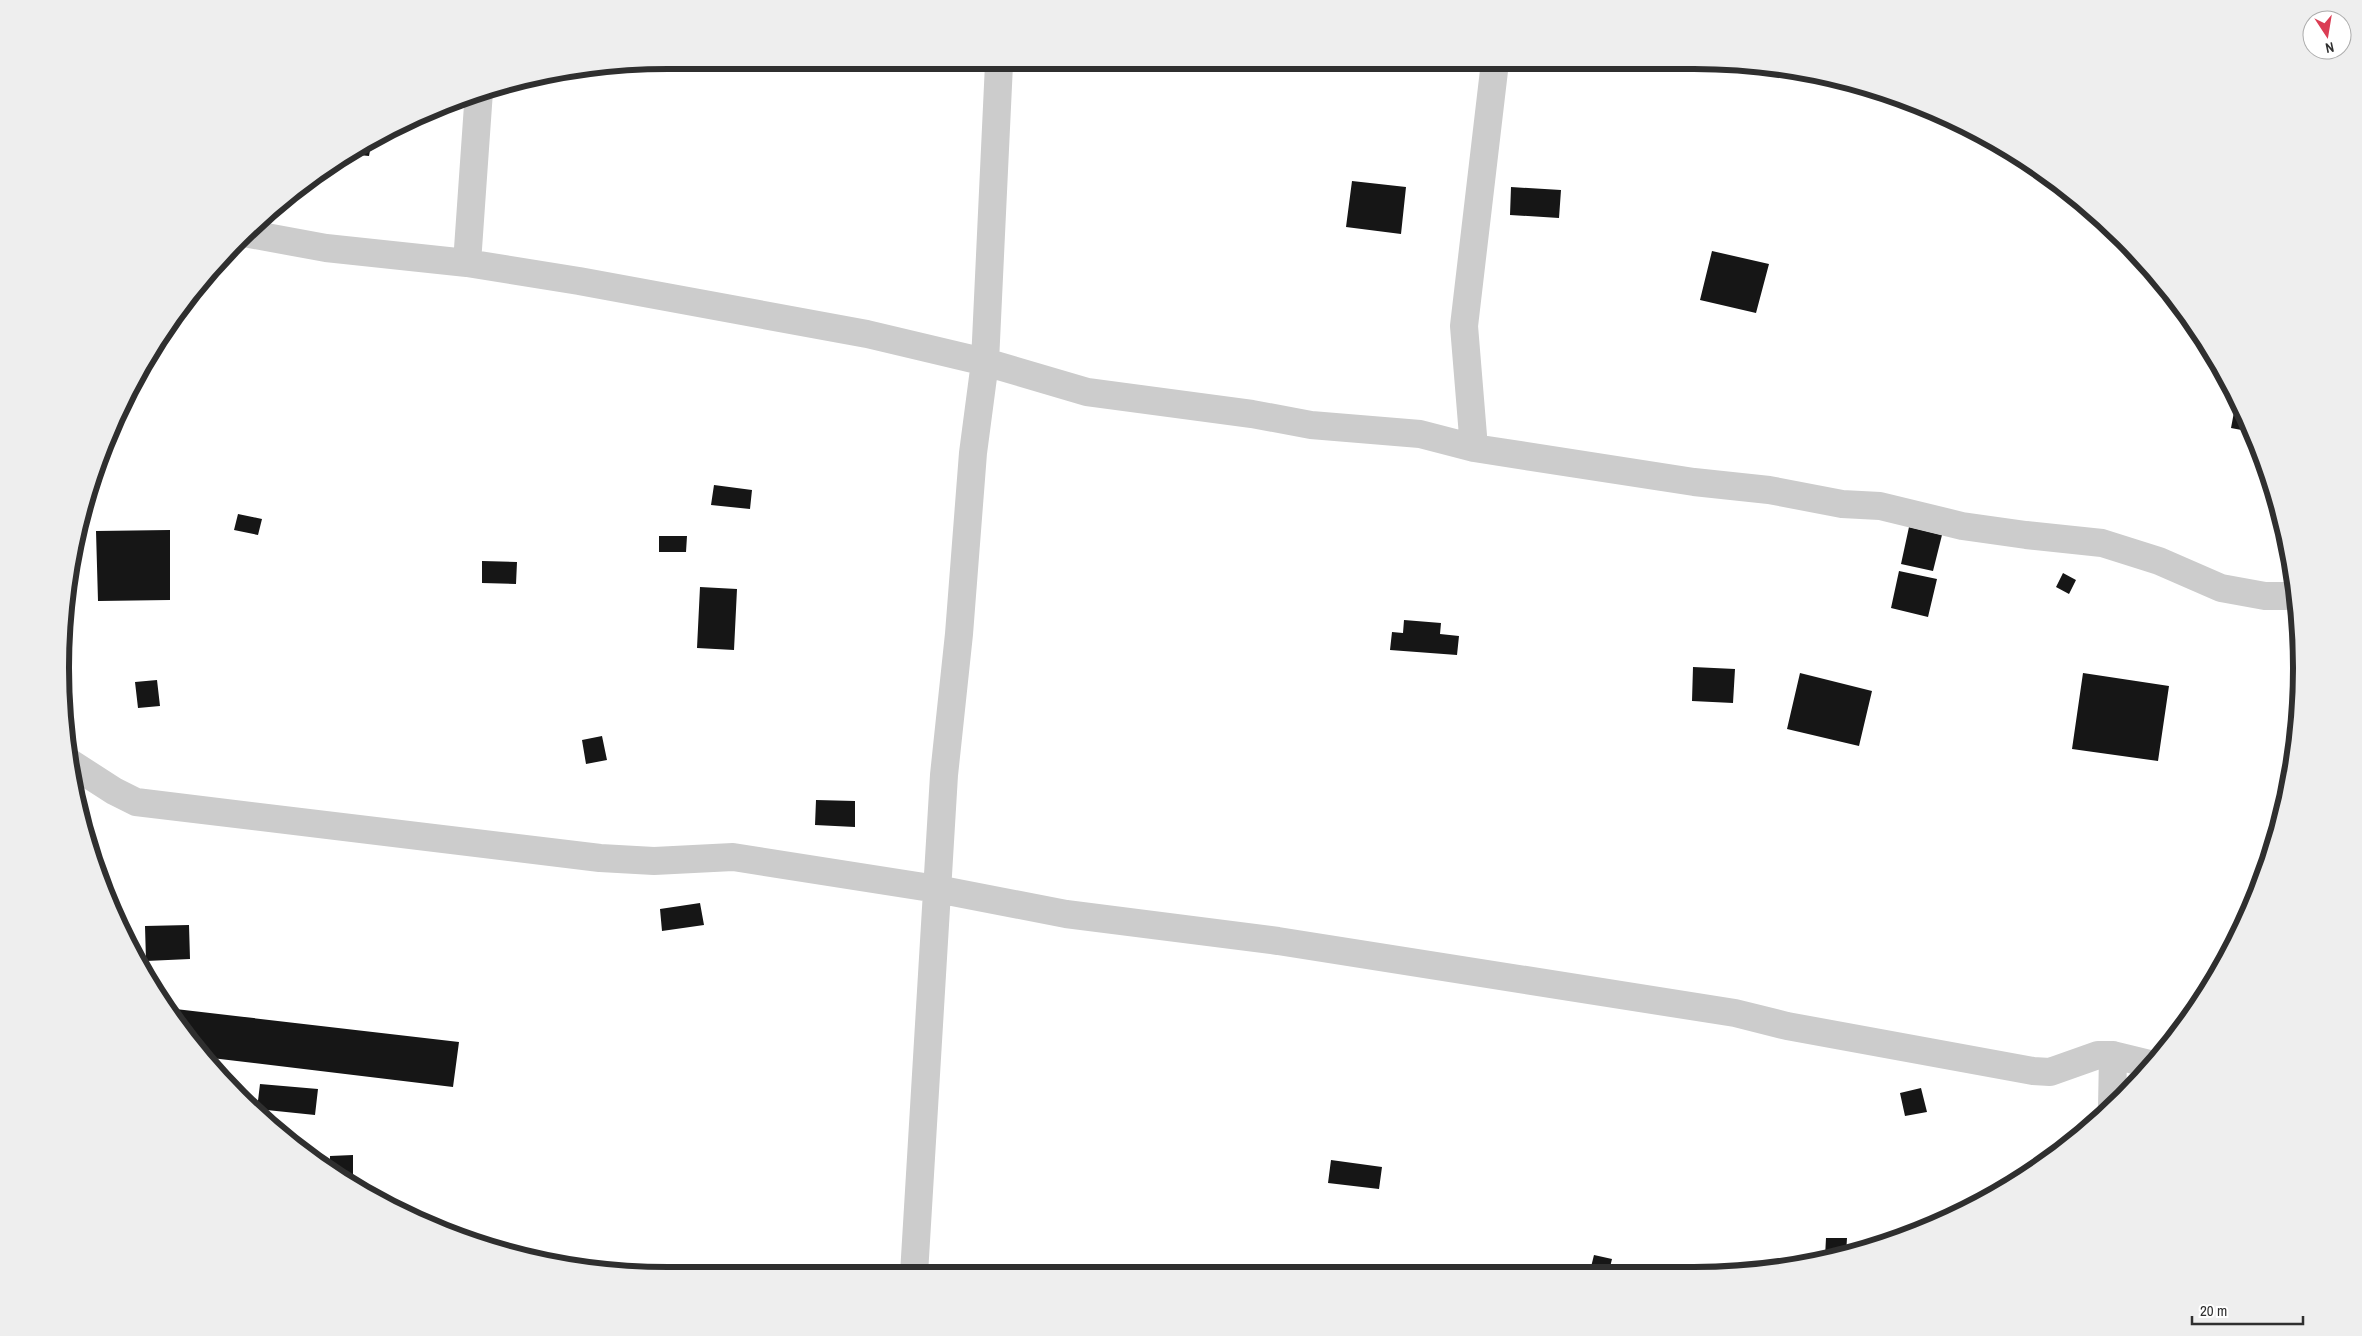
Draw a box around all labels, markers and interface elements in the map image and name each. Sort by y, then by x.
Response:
north arrow [2302,10,2352,60]
text: N [2324,38,2336,57]
scale bar [2192,1294,2303,1326]
text: 20 m [2200,1300,2227,1321]

